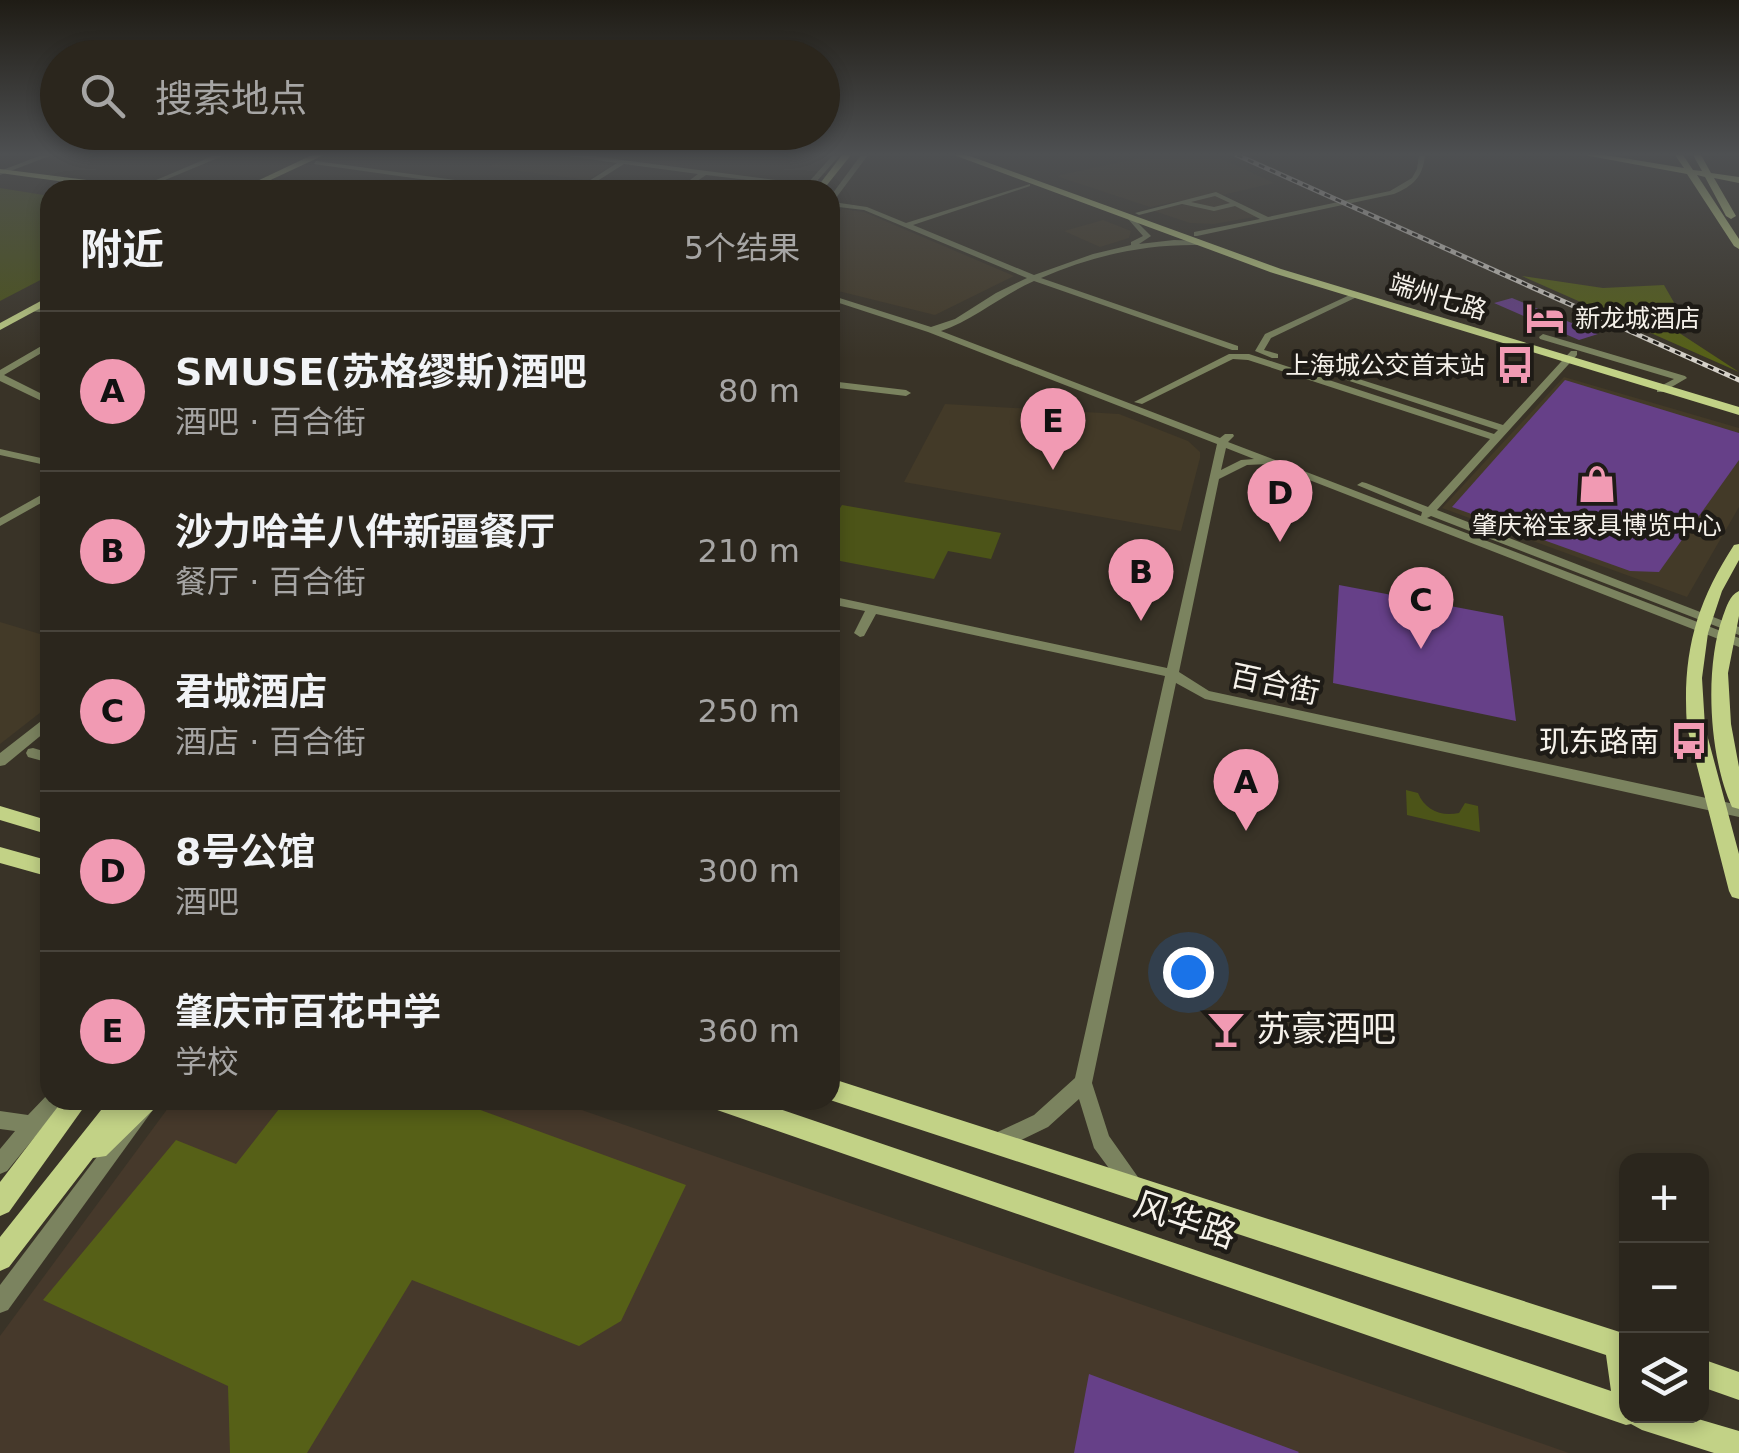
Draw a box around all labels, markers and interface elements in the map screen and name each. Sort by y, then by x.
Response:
search box [40,40,840,150]
icon: search [75,68,130,123]
text: 搜索地点 [155,77,307,121]
text: 附近 [80,225,164,274]
text: 5个结果 [684,229,800,267]
street label: 端州七路 [1386,269,1490,325]
hotel icon: 新龙城酒店 [1524,297,1566,339]
place label: 新龙城酒店 [1575,304,1700,333]
bus stop icon: 上海城公交首末站 [1494,344,1536,386]
text: SMUSE(苏格缪斯)酒吧 [175,350,587,394]
place label: 上海城公交首末站 [1285,351,1485,380]
text: A [100,372,125,410]
text: 80 m [718,372,800,410]
pin: E [1020,388,1086,470]
text: 酒吧 · 百合街 [175,403,366,441]
pin: D [1248,460,1312,542]
shop icon: 肇庆裕宝家具博览中心 [1576,463,1618,505]
text: 沙力哈羊八件新疆餐厅 [175,510,555,554]
place label: 肇庆裕宝家具博览中心 [1472,511,1722,540]
text: B [100,532,125,570]
text: 210 m [698,532,800,570]
pin: B [1108,538,1174,621]
text: 餐厅 · 百合街 [175,563,366,601]
pin: C [1388,566,1454,649]
street label: 百合街 [1227,658,1323,710]
text: 君城酒店 [175,670,327,714]
text: C [101,692,124,730]
text: 250 m [698,692,800,730]
bus stop icon: 玑东路南 [1668,720,1710,762]
text: 酒店 · 百合街 [175,723,366,761]
place label: 玑东路南 [1539,724,1659,759]
pin: A [1214,748,1278,831]
text: 8号公馆 [175,830,315,874]
text: D [99,852,126,890]
text: 300 m [698,852,800,890]
text: 酒吧 [175,883,239,921]
your location [1163,947,1214,998]
text: 肇庆市百花中学 [175,990,441,1034]
bar icon: 苏豪酒吧 [1205,1008,1247,1050]
place label: 苏豪酒吧 [1256,1009,1396,1049]
text: E [102,1012,123,1050]
text: 360 m [698,1012,800,1050]
text: 学校 [175,1043,239,1081]
map controls [1619,1153,1709,1423]
button: + [1619,1153,1709,1243]
street label: 风华路 [1129,1184,1241,1256]
button: − [1619,1243,1709,1333]
button: layers [1619,1333,1709,1423]

